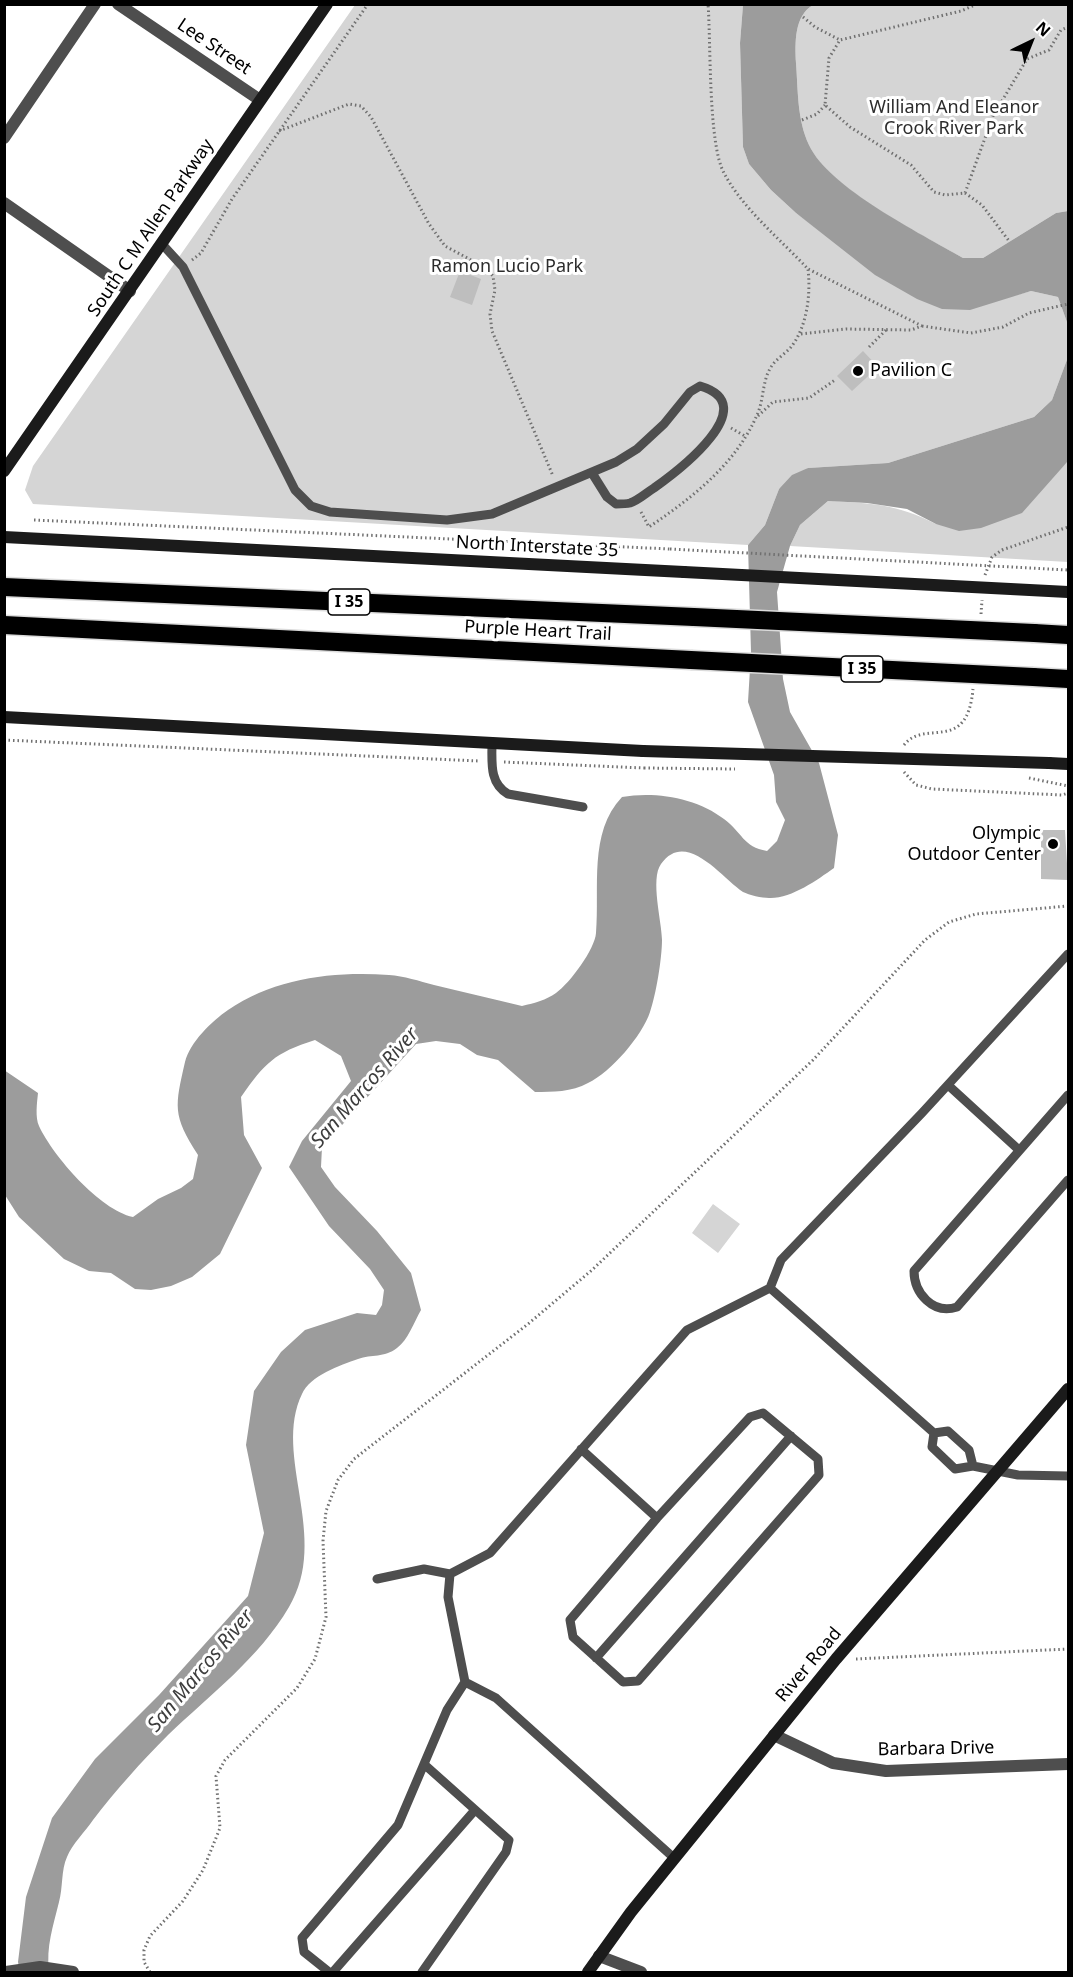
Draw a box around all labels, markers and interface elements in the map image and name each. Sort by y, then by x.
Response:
north arrow [1001,12,1061,72]
street label: Lee Street [173,14,255,80]
text: N [1031,16,1056,41]
park label: William And Eleanor Crook River Park [869,97,1039,140]
street label: South C M Allen Parkway [83,135,219,321]
park label: Ramon Lucio Park [431,256,583,278]
place label: Pavilion C [870,360,952,382]
marker: Pavilion C [851,364,865,378]
street label: North Interstate 35 [455,532,619,562]
road number: I 35 [328,589,370,615]
street label: Purple Heart Trail [464,616,612,646]
road number: I 35 [841,656,883,682]
place label: Olympic Outdoor Center [908,823,1041,866]
marker: Olympic Outdoor Center [1046,837,1060,851]
water label: San Marcos River [306,1023,424,1153]
water label: San Marcos River [143,1605,259,1737]
street label: River Road [772,1623,846,1707]
street label: Barbara Drive [877,1737,995,1761]

